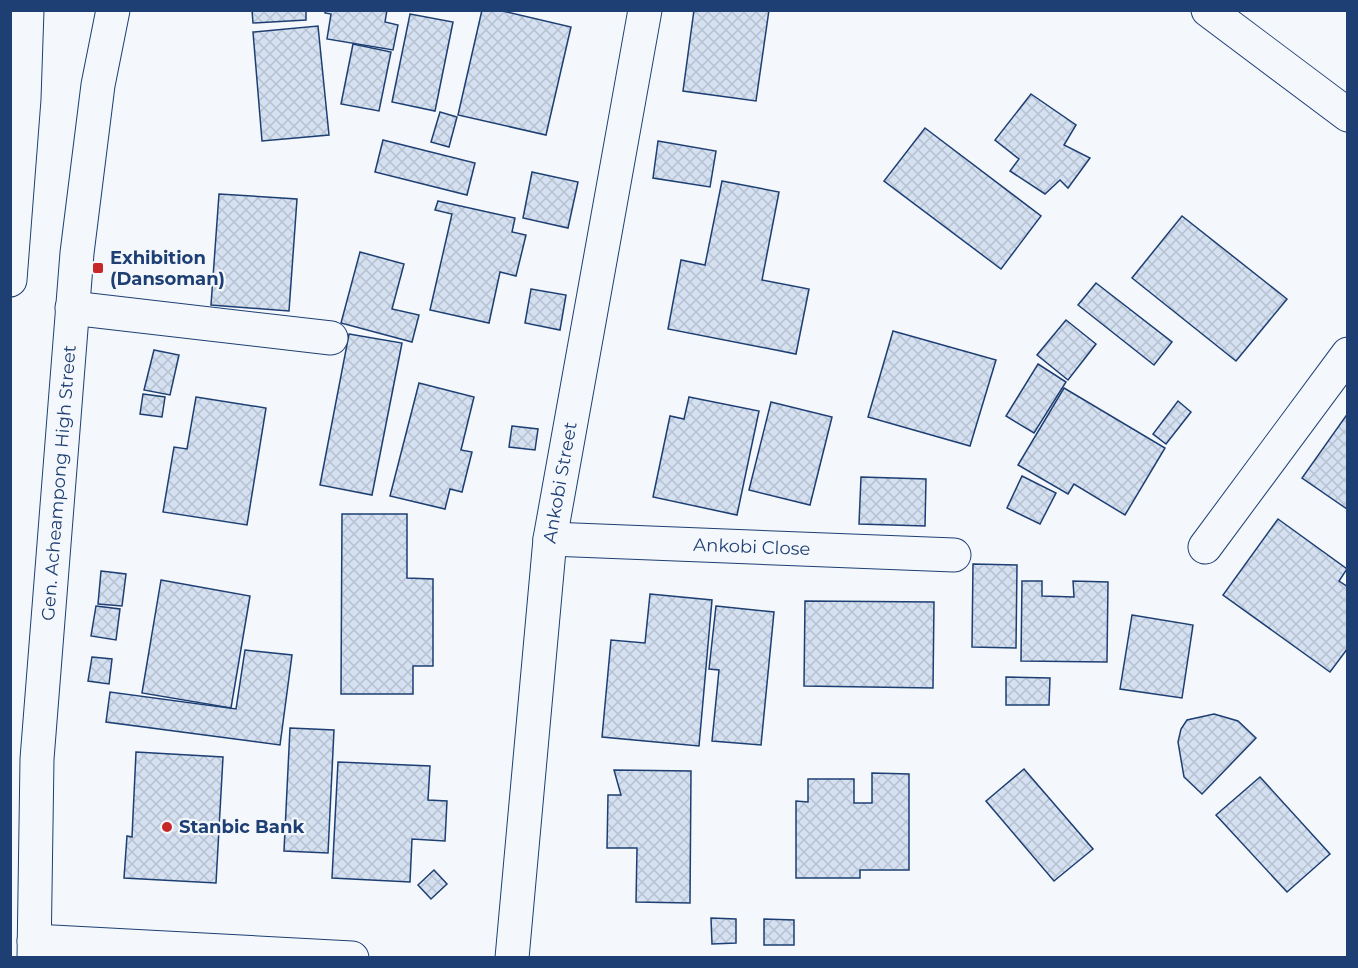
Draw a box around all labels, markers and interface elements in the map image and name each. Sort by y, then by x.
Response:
place label: Exhibition (Dansoman) [110,247,225,290]
marker: Exhibition (Dansoman) [91,261,105,275]
street label: Gen. Acheampong High Street [37,344,81,622]
street label: Ankobi Street [538,420,582,545]
street label: Ankobi Close [693,534,811,560]
place label: Stanbic Bank [179,816,304,838]
marker: Stanbic Bank [160,820,174,834]

